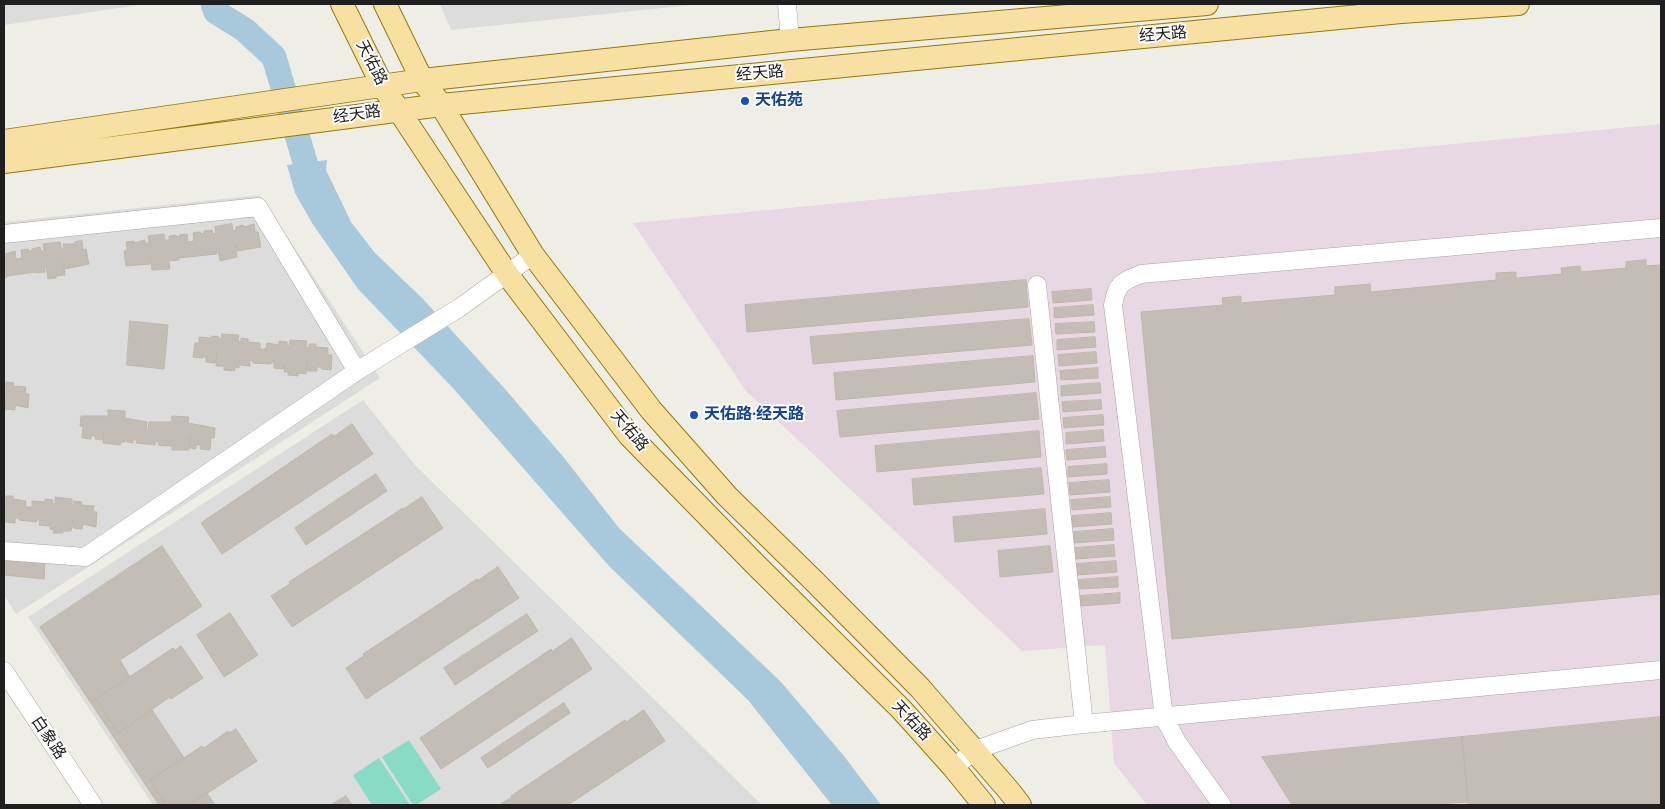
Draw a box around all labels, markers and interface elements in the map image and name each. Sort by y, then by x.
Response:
street label: 经天路 [1138,23,1188,47]
street label: 天佑路 [352,37,390,89]
street label: 经天路 [735,62,785,86]
place label: 天佑苑 [755,91,803,111]
marker: 天佑苑 [739,95,751,107]
street label: 经天路 [332,102,382,128]
place label: 天佑路·经天路 [704,405,804,425]
street label: 天佑路 [606,406,652,456]
marker: 天佑路·经天路 [688,409,700,421]
street label: 天佑路 [888,697,934,745]
street label: 白象路 [27,713,69,763]

